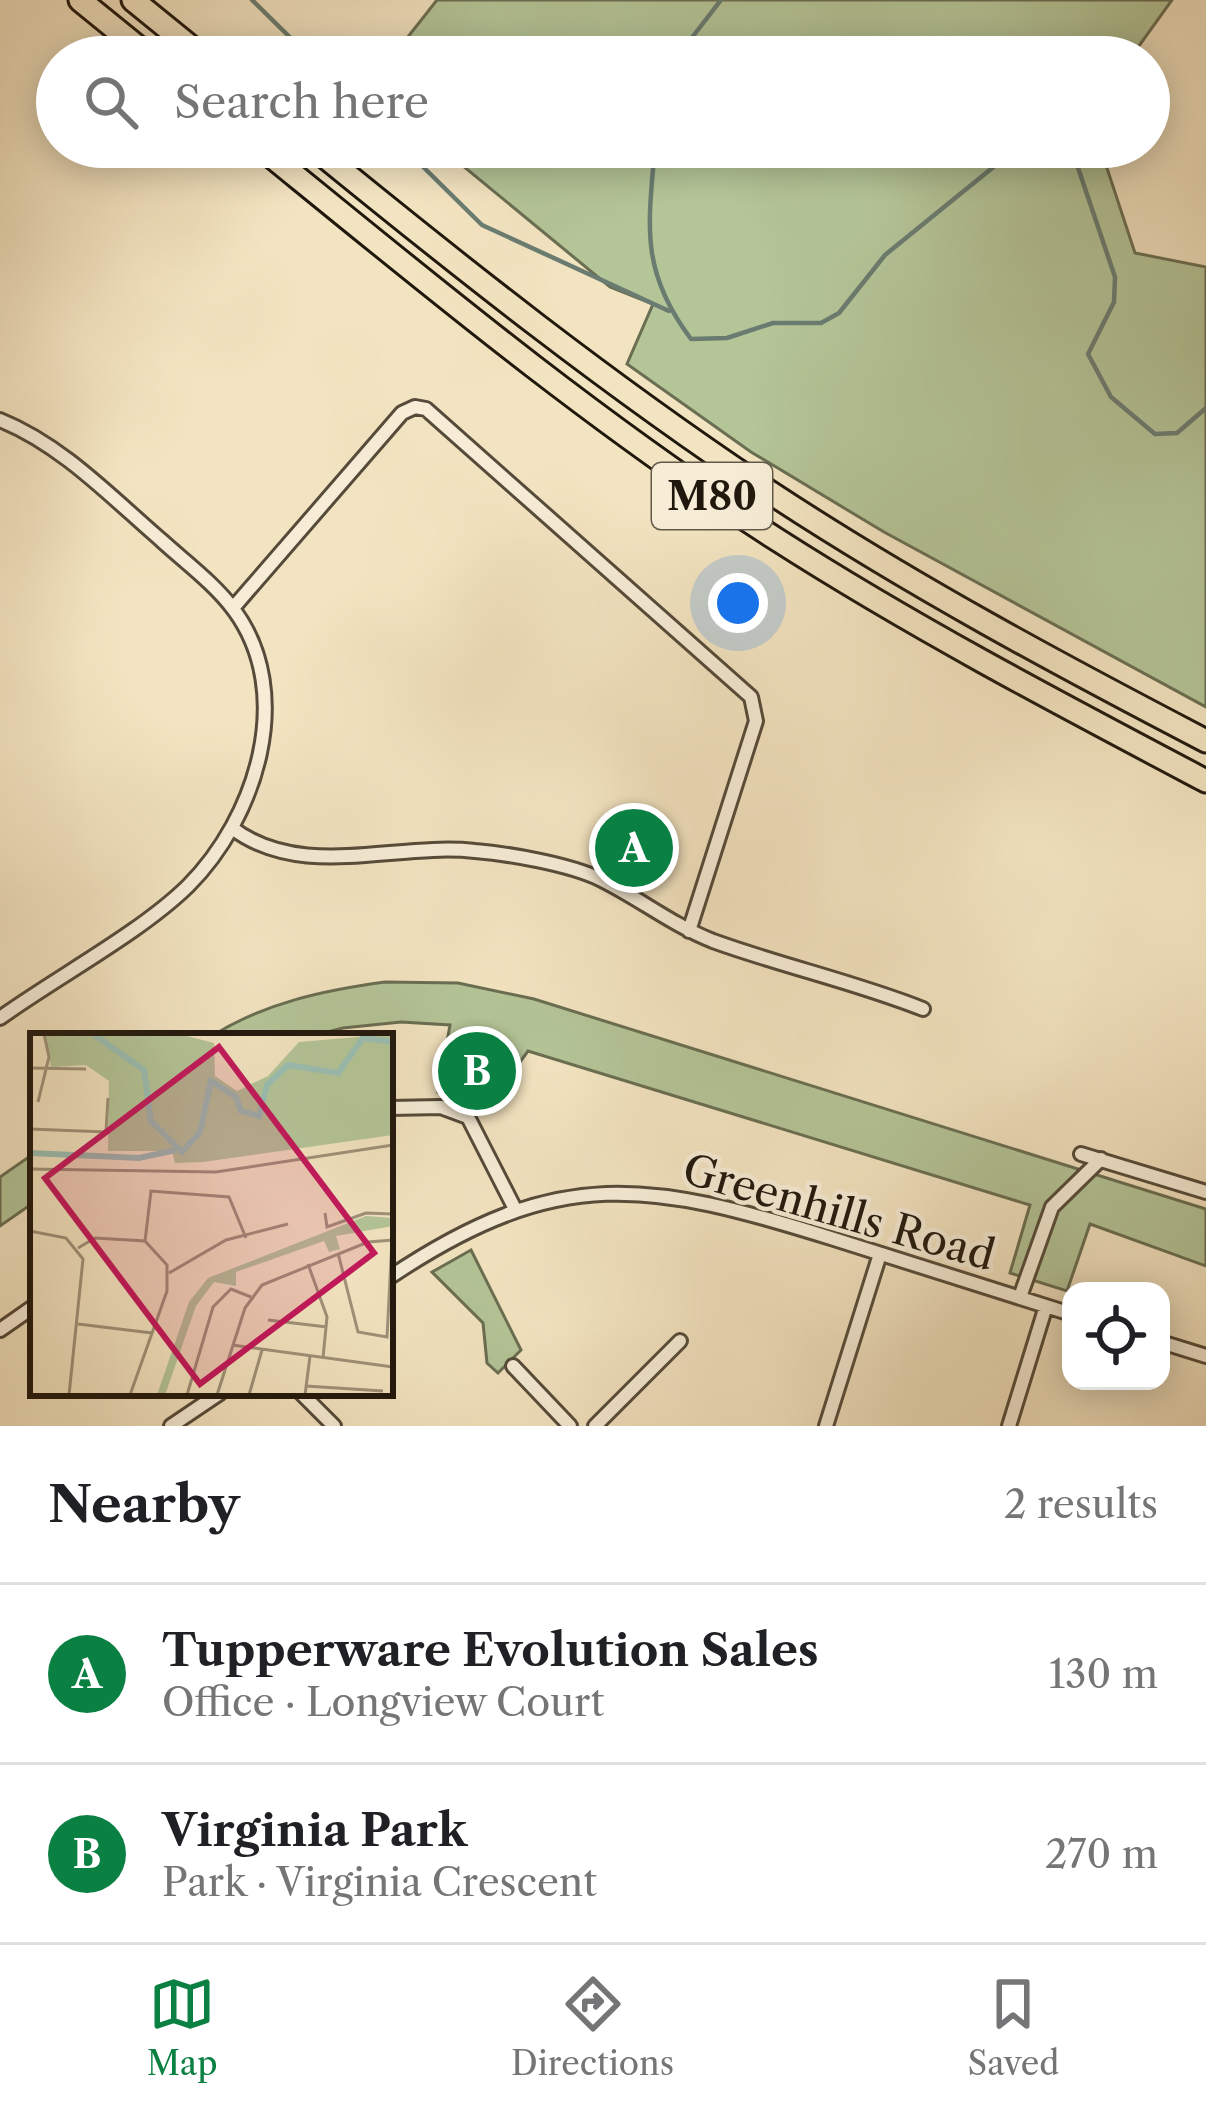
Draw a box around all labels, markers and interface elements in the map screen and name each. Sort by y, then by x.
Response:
search box [36,36,1170,168]
icon: search [78,69,144,135]
text: Search here [174,74,429,130]
road number: M80 [652,463,772,529]
your location [708,573,768,633]
pin: A [595,803,673,893]
pin: B [438,1026,516,1116]
inset map [30,1033,393,1396]
street label: Greenhills Road [677,1143,1001,1281]
map controls [1062,1282,1170,1390]
button: locate [1062,1282,1170,1390]
text: Nearby [48,1473,240,1535]
text: 2 results [1004,1480,1158,1528]
text: Tupperware Evolution Sales [162,1622,819,1678]
text: A [72,1650,102,1698]
text: 130 m [1049,1650,1158,1698]
text: Office · Longview Court [162,1678,604,1726]
text: Virginia Park [162,1802,467,1858]
text: B [73,1830,102,1878]
text: 270 m [1045,1830,1158,1878]
text: Park · Virginia Crescent [162,1858,597,1906]
tab: Map [147,1971,218,2084]
tab: Directions [511,1971,674,2084]
tab: Saved [968,1971,1059,2084]

